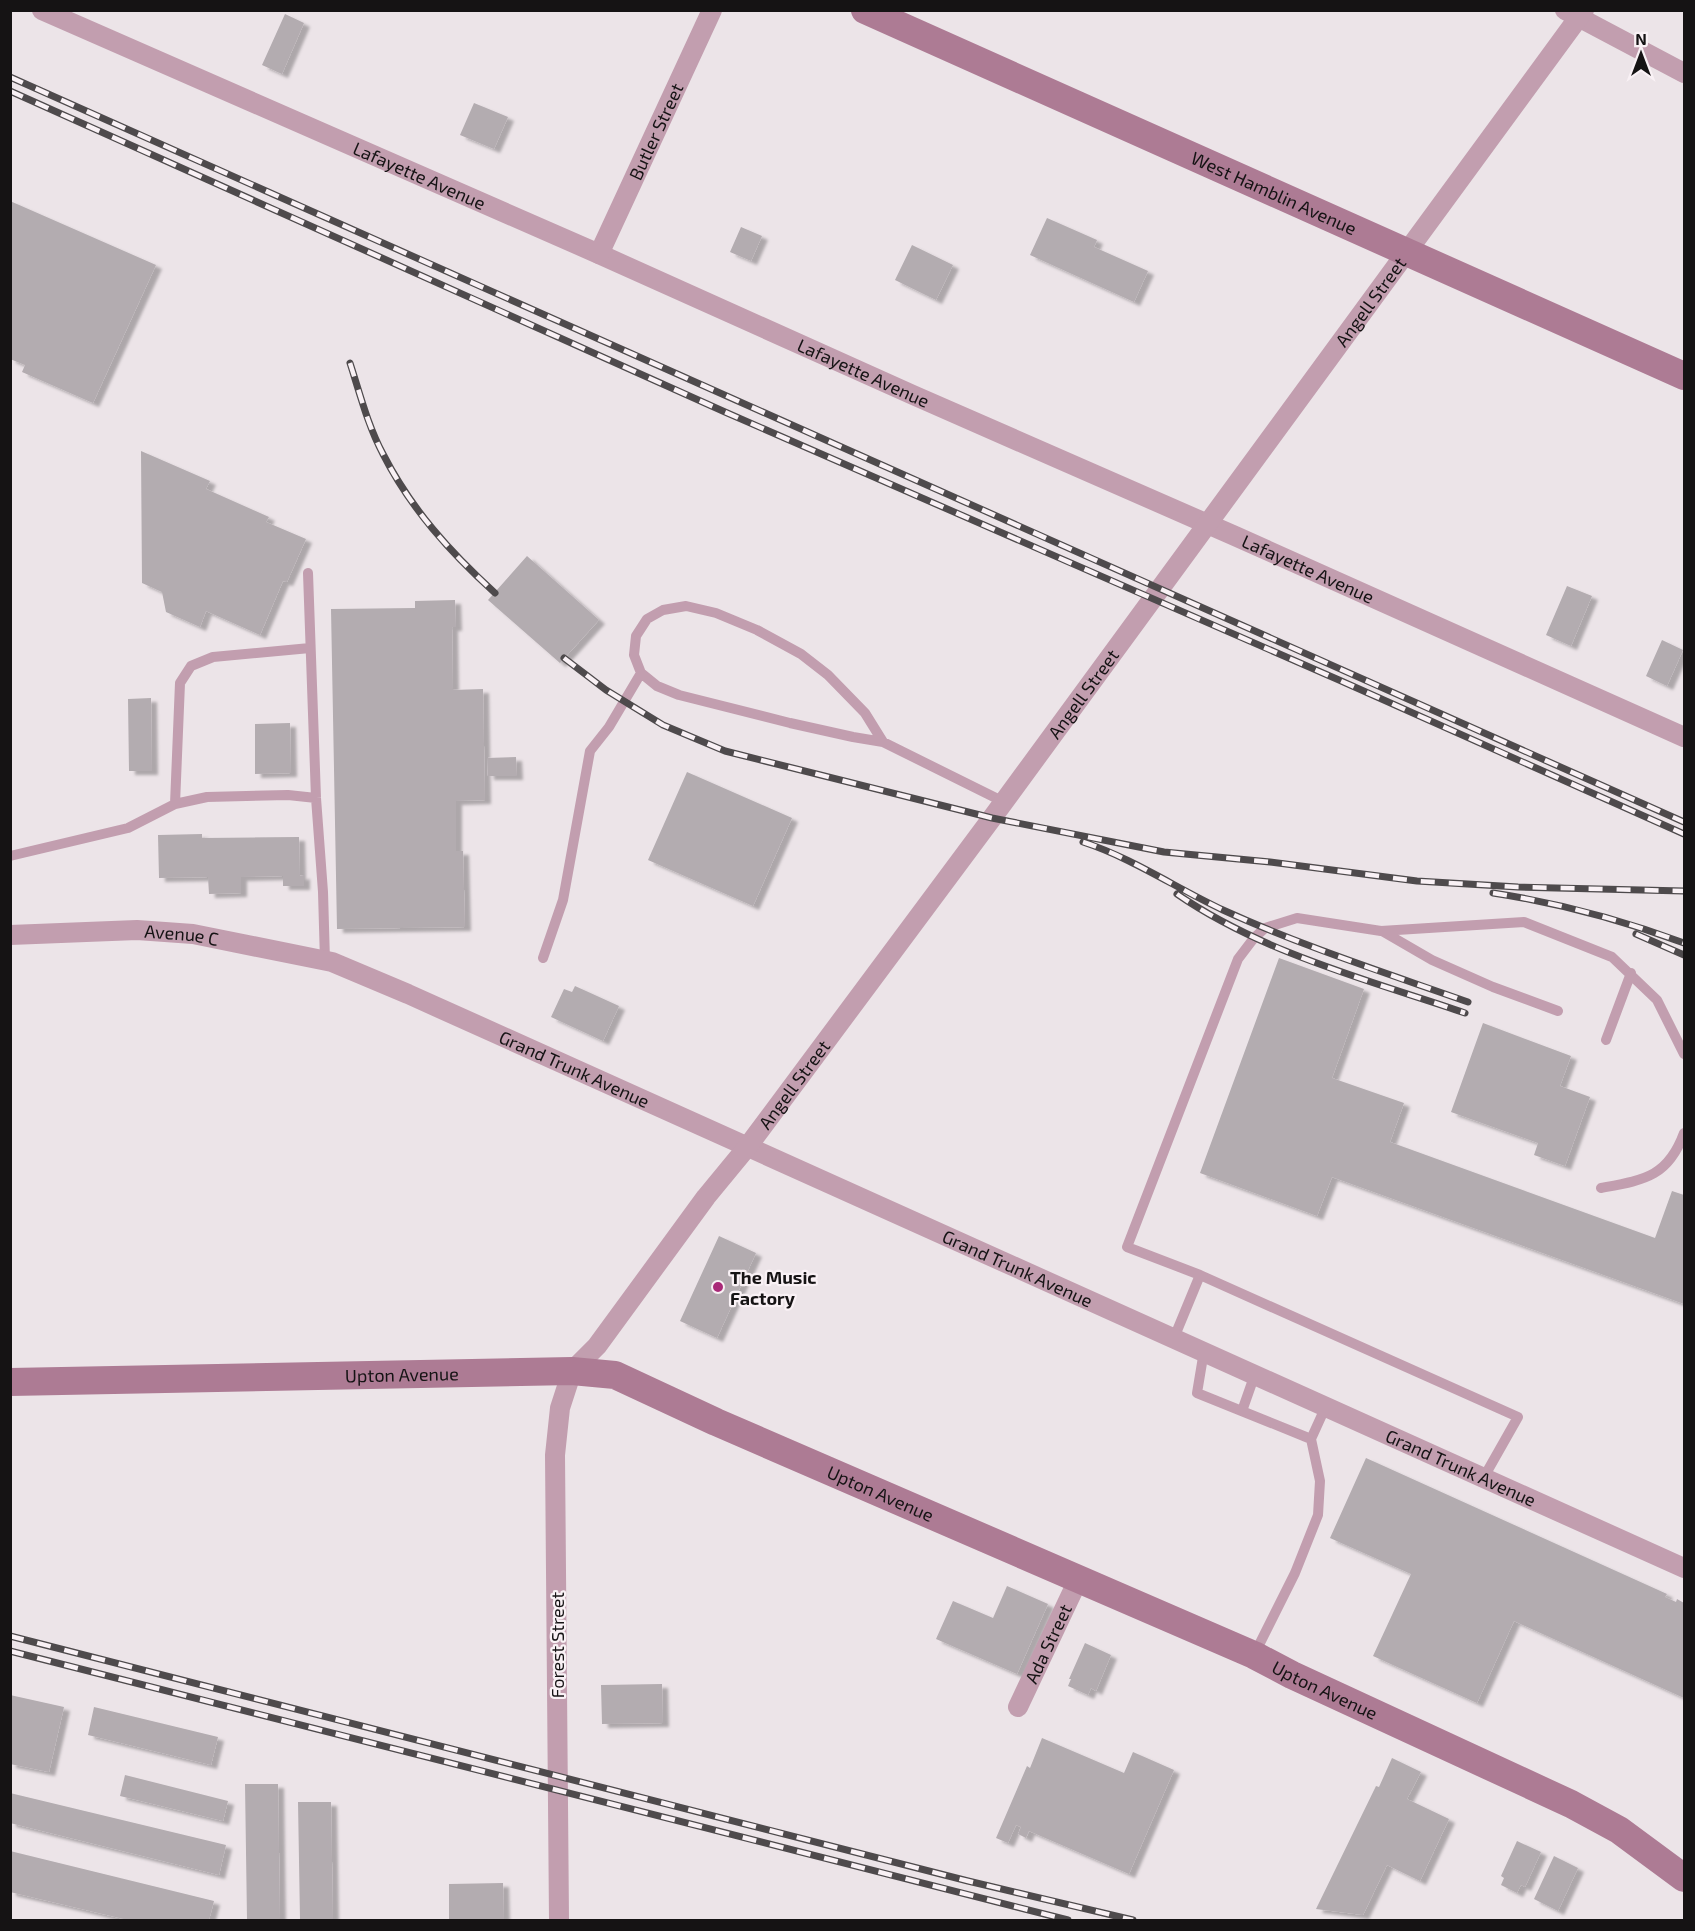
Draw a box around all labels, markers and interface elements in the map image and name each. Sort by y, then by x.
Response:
north arrow [1611,24,1671,84]
text: N [1635,29,1647,48]
street label: Butler Street [624,79,688,183]
street label: Lafayette Avenue [350,137,489,214]
street label: West Hamblin Avenue [1188,146,1360,239]
street label: Angell Street [1330,253,1410,351]
street label: Lafayette Avenue [794,334,933,412]
street label: Lafayette Avenue [1239,530,1378,608]
street label: Angell Street [1043,645,1123,743]
street label: Avenue C [144,920,221,950]
street label: Grand Trunk Avenue [496,1026,653,1112]
street label: Angell Street [753,1035,834,1133]
street label: Grand Trunk Avenue [939,1225,1096,1312]
place label: The Music Factory [730,1266,817,1309]
marker: The Music Factory [711,1280,725,1294]
street label: Upton Avenue [345,1362,459,1386]
street label: Grand Trunk Avenue [1382,1424,1539,1511]
street label: Upton Avenue [824,1461,937,1526]
street label: Forest Street [546,1592,568,1698]
street label: Ada Street [1020,1600,1076,1687]
street label: Upton Avenue [1268,1656,1381,1724]

